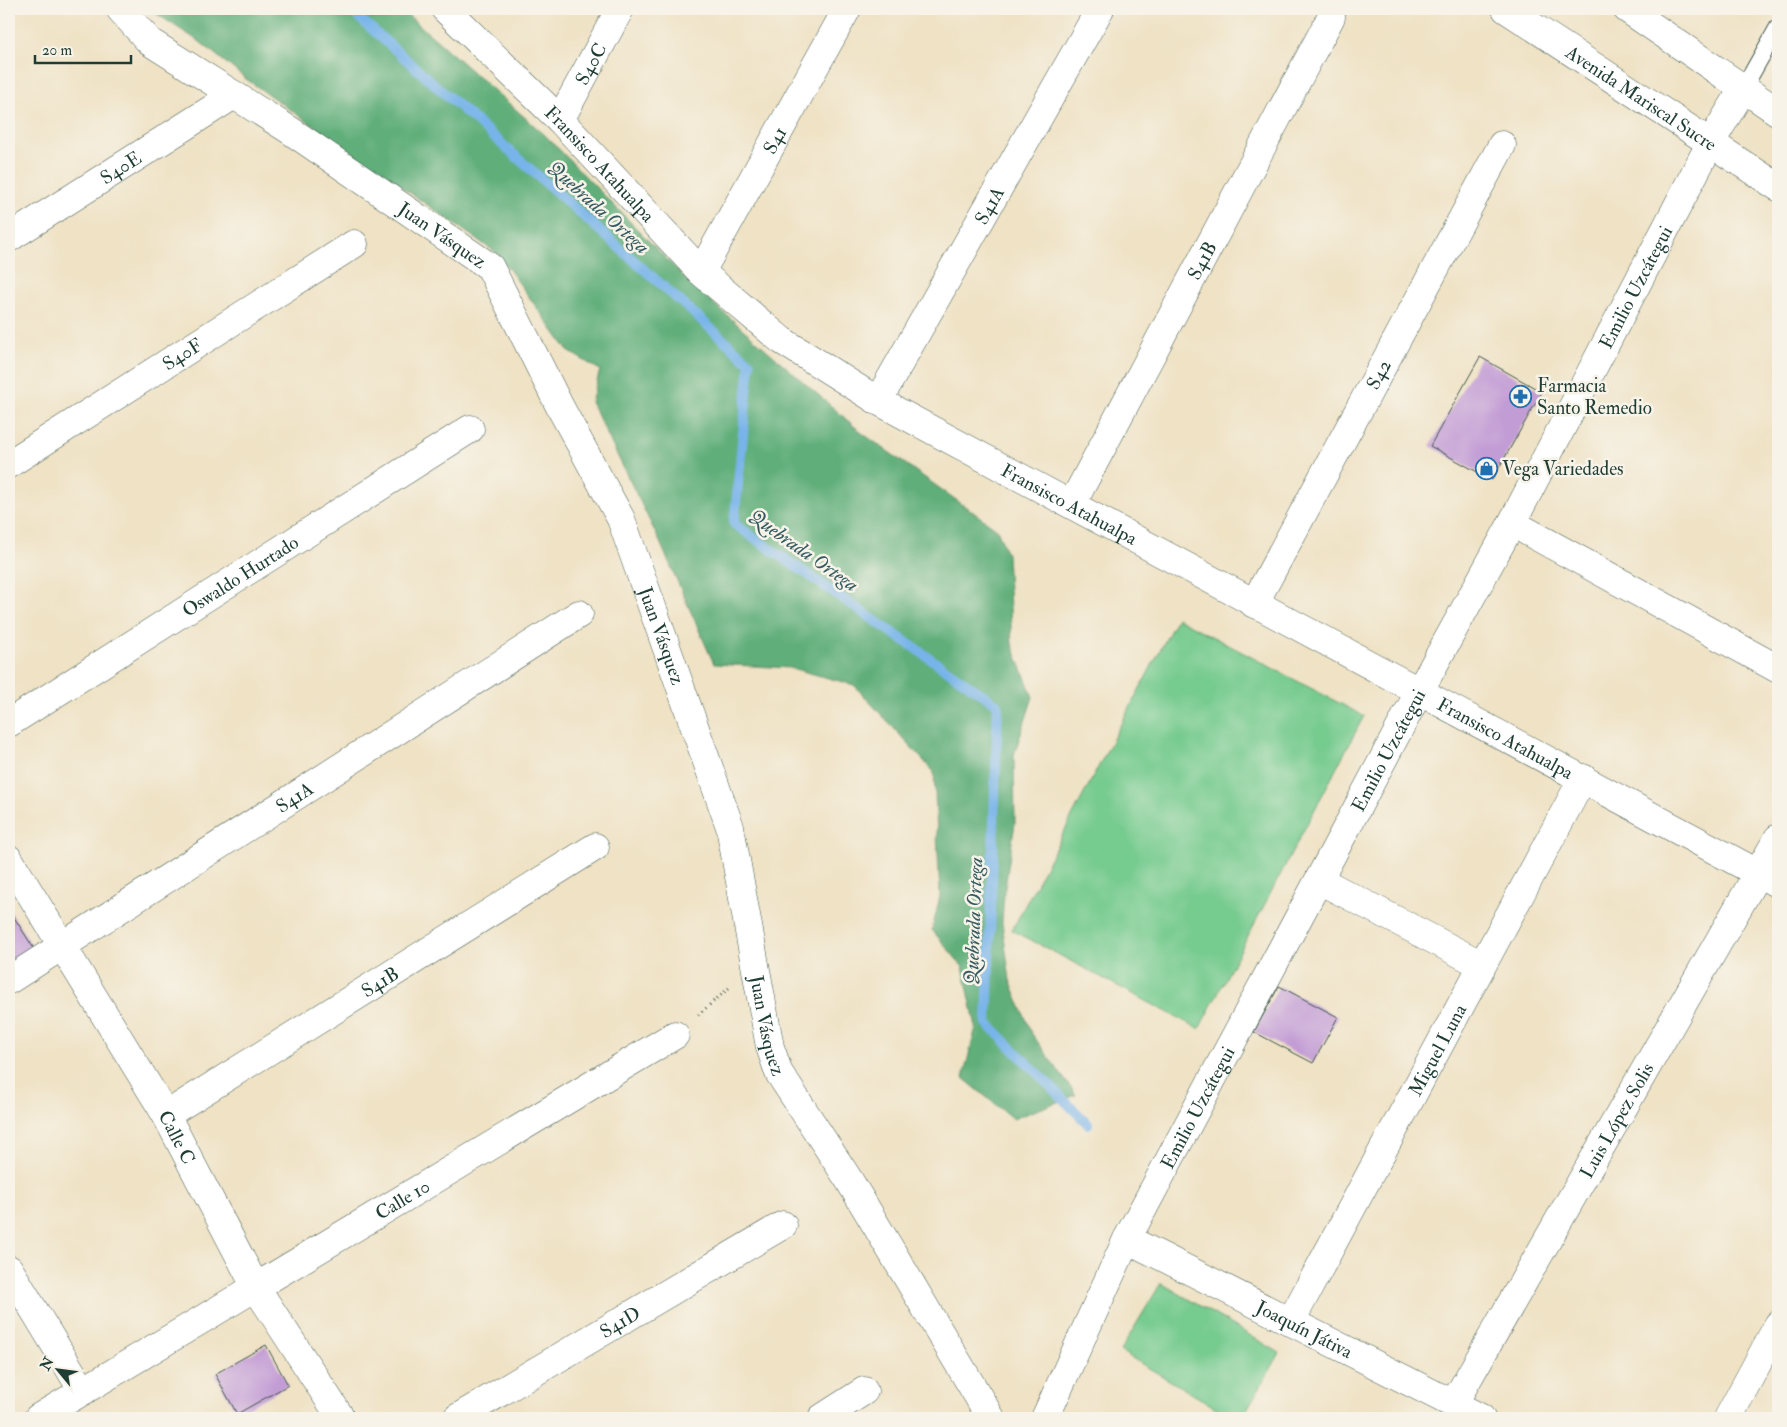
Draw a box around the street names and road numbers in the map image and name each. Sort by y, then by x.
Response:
street label: S40C [570,39,612,89]
street label: Avenida Mariscal Sucre [1560,40,1721,157]
street label: Fransisco Atahualpa [539,101,660,228]
street label: S41 [758,123,792,158]
street label: S40E [96,146,146,190]
street label: S41A [970,183,1010,229]
street label: Juan Vásquez [392,196,491,274]
street label: Emilio Uzcátegui [1594,222,1678,353]
street label: S41B [1182,237,1222,284]
street label: S40F [158,333,207,376]
street label: S42 [1361,356,1397,394]
street label: Fransisco Atahualpa [997,458,1141,551]
street label: Oswaldo Hurtado [178,530,303,623]
street label: Juan Vásquez [633,583,690,688]
street label: Emilio Uzcátegui [1346,685,1431,816]
street label: Fransisco Atahualpa [1433,692,1577,785]
street label: S41A [272,777,318,819]
street label: S41B [357,962,404,1003]
street label: Juan Vásquez [744,973,790,1079]
street label: Miguel Luna [1403,1000,1472,1100]
street label: Emilio Uzcátegui [1156,1043,1241,1173]
street label: Luis López Solis [1575,1059,1660,1183]
street label: Calle C [153,1106,200,1168]
street label: Calle 10 [371,1174,435,1226]
street label: Joaquín Játiva [1251,1295,1357,1364]
street label: S41D [595,1301,645,1344]

